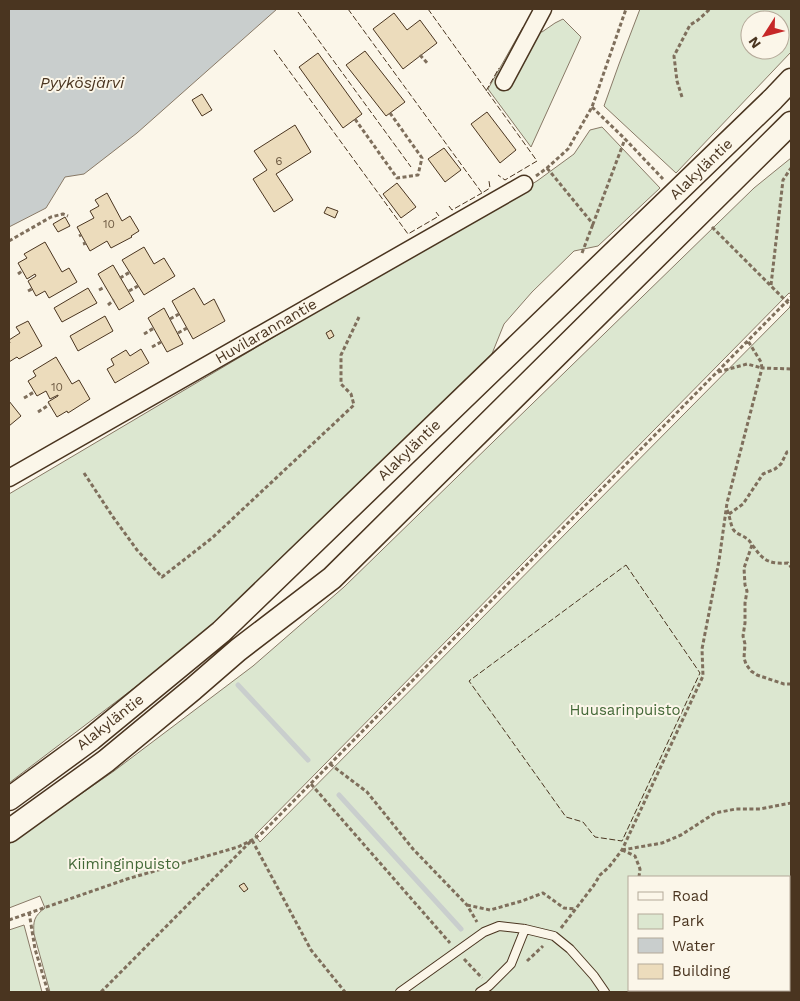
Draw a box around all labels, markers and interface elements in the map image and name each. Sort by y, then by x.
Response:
north arrow [740,10,790,60]
text: N [745,34,764,52]
water label: Pyykösjärvi [40,73,125,92]
street label: Alakyläntie [666,135,736,203]
house number: 6 [275,154,283,168]
house number: 10 [103,217,115,231]
street label: Huvilarannantie [212,295,320,367]
house number: 10 [51,380,63,394]
street label: Alakyläntie [374,416,444,484]
street label: Alakyläntie [73,690,147,754]
park label: Huusarinpuisto [569,701,681,719]
park label: Kiiminginpuisto [68,855,180,873]
legend [628,876,790,991]
text: Road [672,887,709,905]
text: Park [672,912,705,930]
text: Water [672,937,715,955]
text: Building [672,962,730,980]

